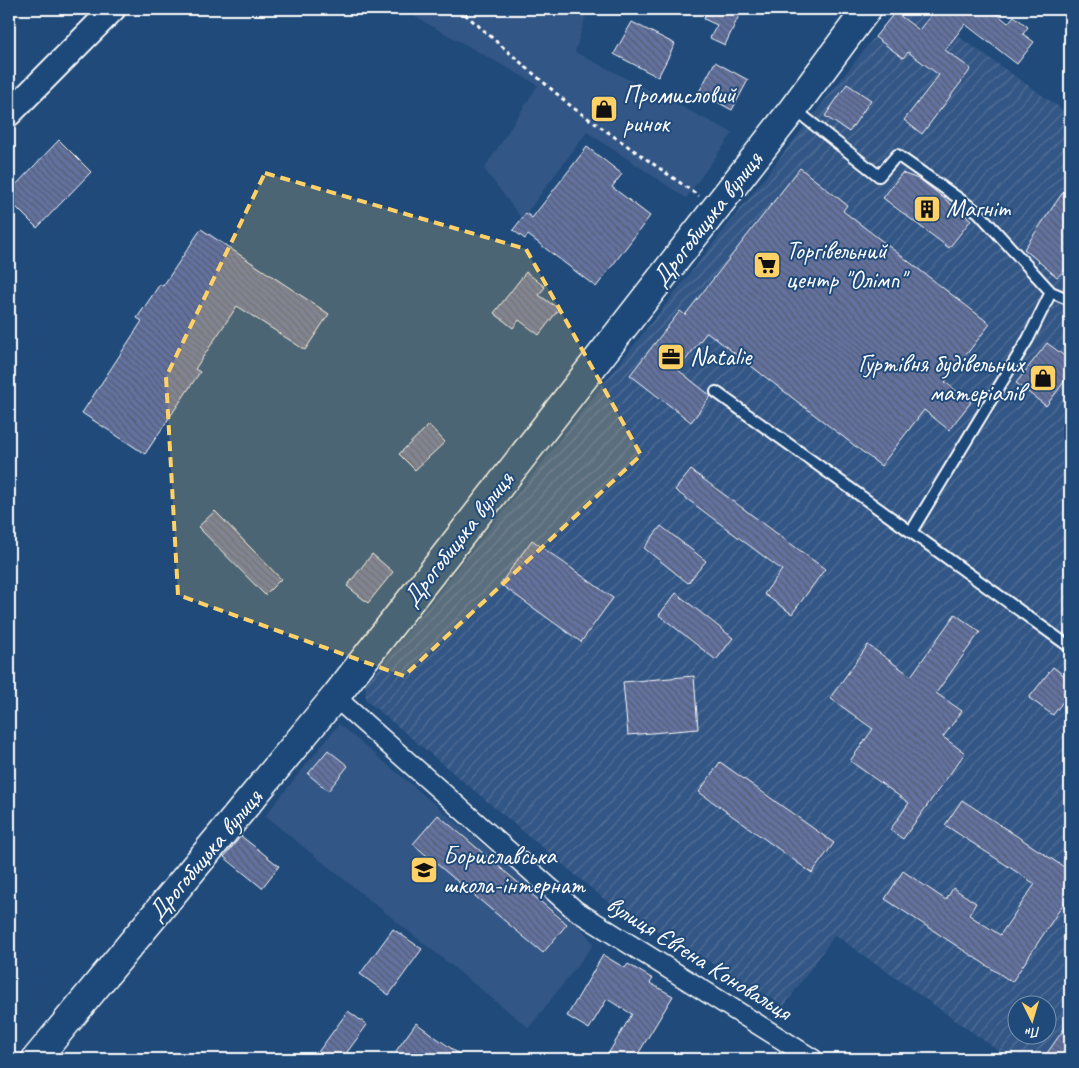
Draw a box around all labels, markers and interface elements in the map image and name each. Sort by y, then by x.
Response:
place label: Промисловий ринок [623,79,737,140]
shop icon: Промисловий ринок [589,94,619,124]
street label: Дрогобицька вулиця [644,144,770,293]
place label: Магніт [946,193,1012,225]
building icon: Магніт [912,194,942,224]
place label: Торгівельний центр "Олімп" [786,235,910,296]
supermarket icon: Торгівельний центр "Олімп" [752,250,782,280]
place label: Natalie [690,341,753,373]
office icon: Natalie [656,342,686,372]
place label: Гуртівня будівельних матеріалів [858,348,1030,409]
shop icon: Гуртівня будівельних матеріалів [1028,363,1058,393]
street label: Дрогобицька вулиця [395,464,521,613]
street label: Дрогобицька вулиця [140,782,270,928]
place label: Бориславська школа-інтернат [443,840,587,901]
school or university icon: Бориславська школа-інтернат [409,855,439,885]
street label: вулиця Євгена Коновальця [601,888,799,1029]
north arrow [1006,996,1056,1046]
text: Пн [1024,1023,1041,1042]

